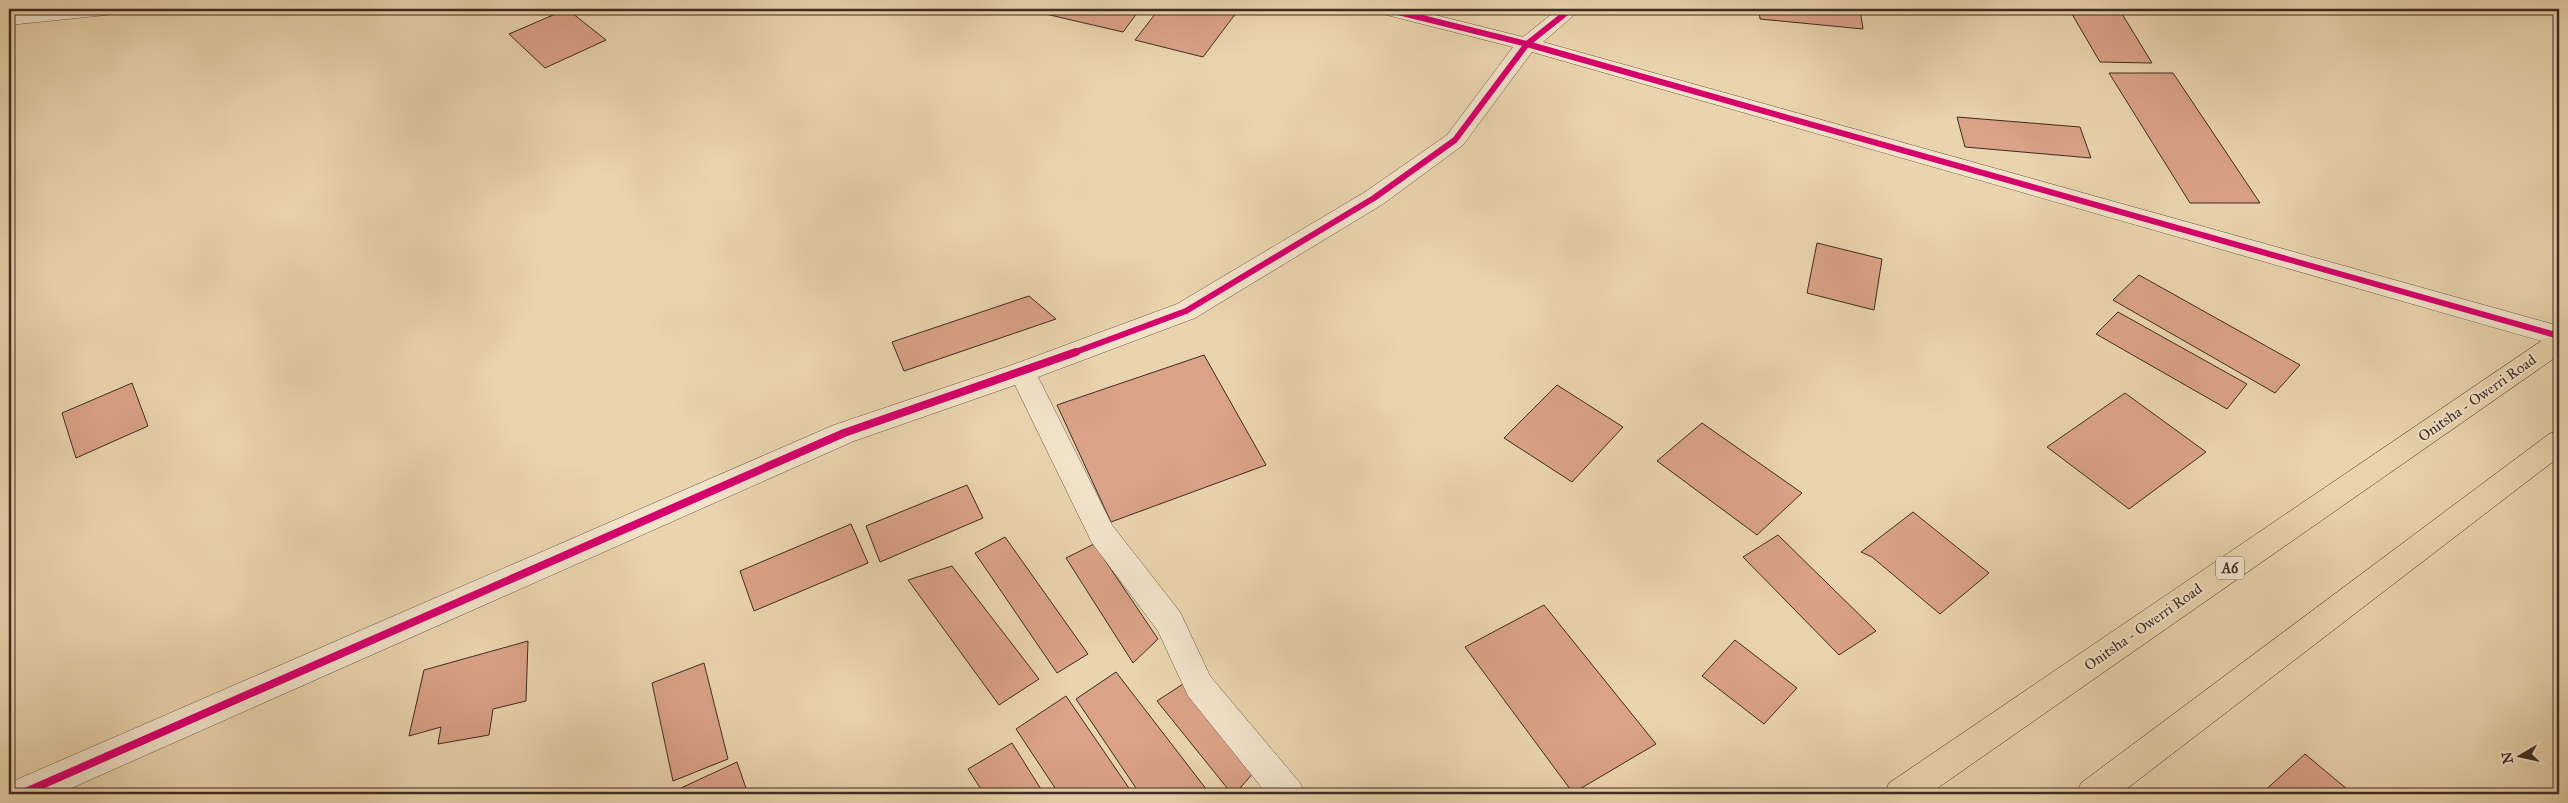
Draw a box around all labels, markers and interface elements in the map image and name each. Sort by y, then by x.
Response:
street label: Onitsha - Owerri Road [2415,350,2540,445]
road number: A6 [2216,556,2244,580]
street label: Onitsha - Owerri Road [2081,579,2206,674]
north arrow [2496,730,2546,780]
text: N [2498,751,2517,765]

